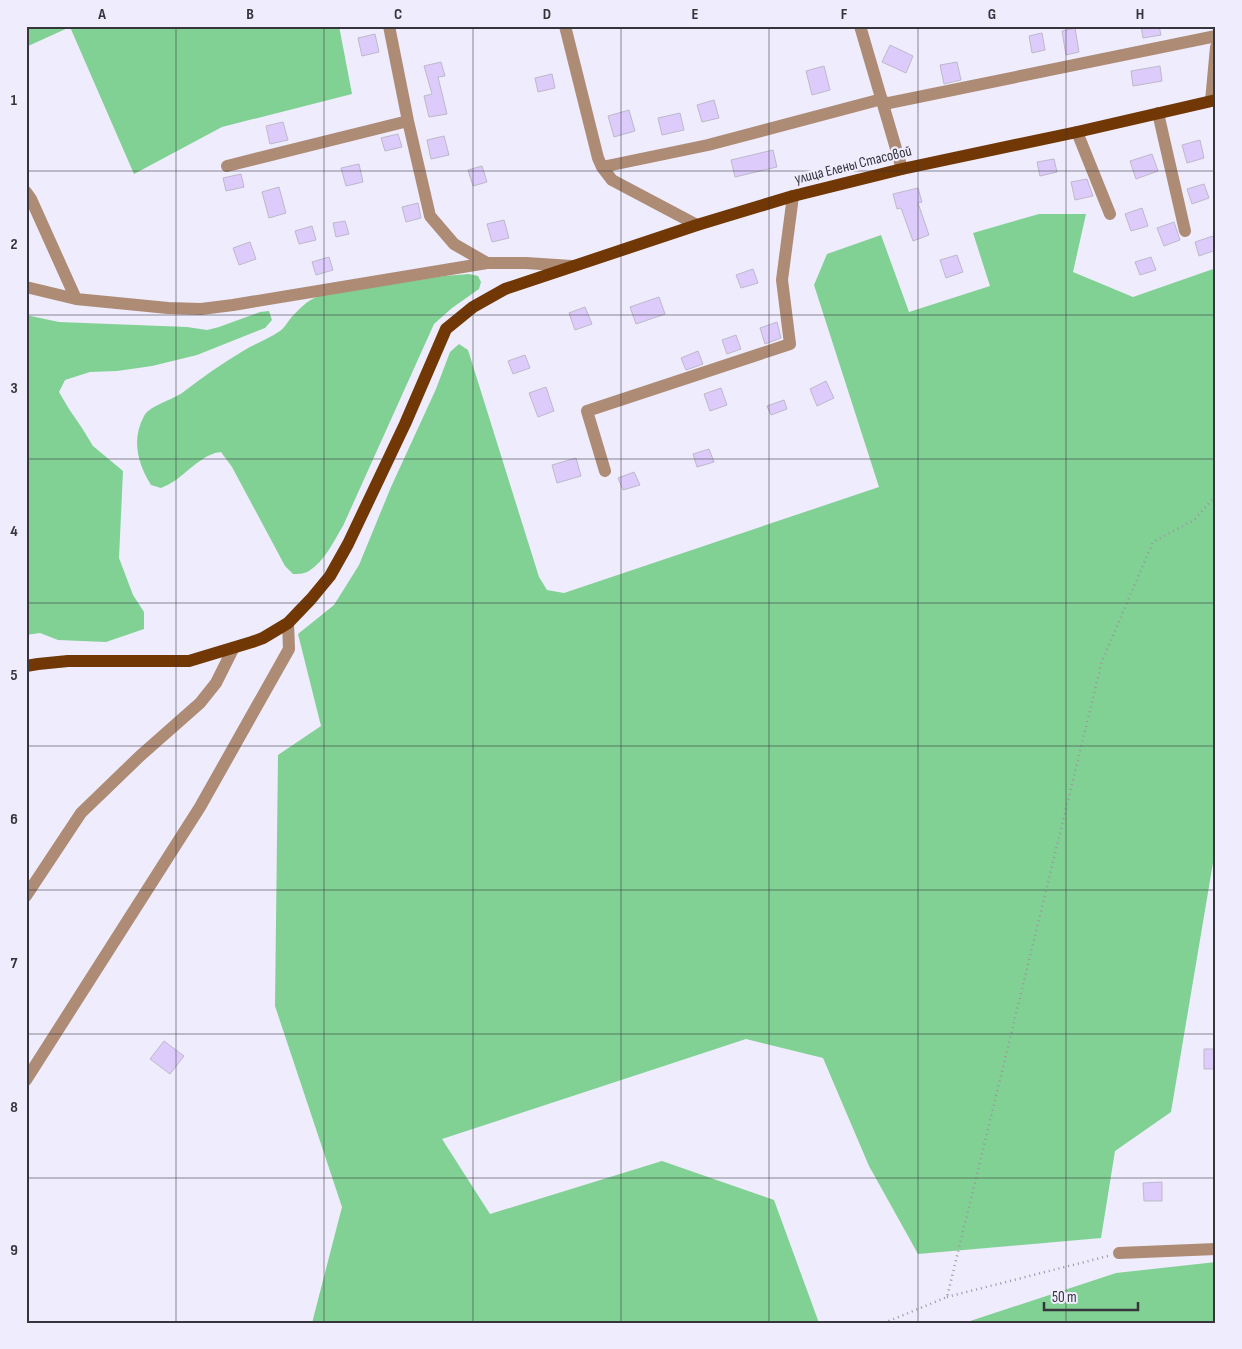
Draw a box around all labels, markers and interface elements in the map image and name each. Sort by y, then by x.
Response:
text: A [97,5,106,24]
text: B [246,5,254,24]
text: C [394,5,402,24]
text: D [543,5,551,24]
text: E [692,5,699,24]
text: F [841,5,848,24]
text: G [988,5,996,24]
text: H [1136,5,1144,24]
text: 1 [11,91,18,110]
street label: улица Елены Стасовой [793,141,913,189]
text: 2 [10,235,18,254]
text: 3 [10,379,18,398]
text: 4 [10,522,18,541]
text: 5 [10,666,18,685]
text: 6 [10,810,18,829]
text: 7 [11,954,18,973]
text: 8 [10,1098,18,1117]
text: 9 [10,1241,18,1260]
scale bar [1044,1279,1138,1311]
text: 50 m [1052,1288,1077,1307]

